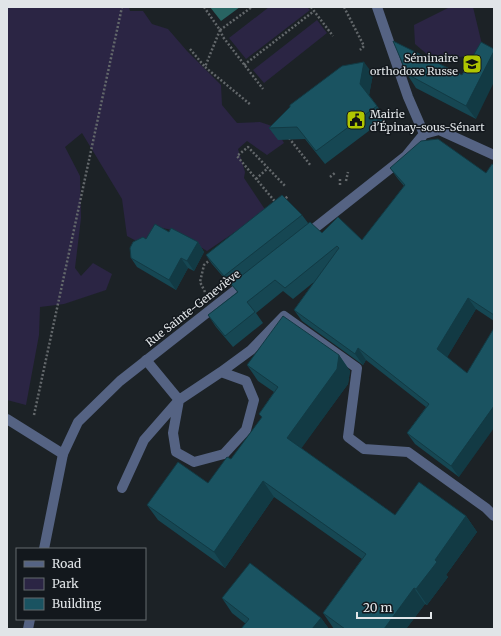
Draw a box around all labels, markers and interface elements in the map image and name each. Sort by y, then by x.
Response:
place label: Séminaire orthodoxe Russe [370,51,458,78]
school or university icon: Séminaire orthodoxe Russe [461,53,483,75]
place label: Mairie d'Épinay-sous-Sénart [370,107,485,134]
public building icon: Mairie d'Épinay-sous-Sénart [345,109,367,131]
street label: Rue Sainte-Geneviève [143,267,243,349]
legend [16,548,146,620]
text: Road [52,556,81,571]
text: Park [52,576,79,591]
scale bar [357,594,431,620]
text: Building [52,596,102,611]
text: 20 m [363,600,392,615]

